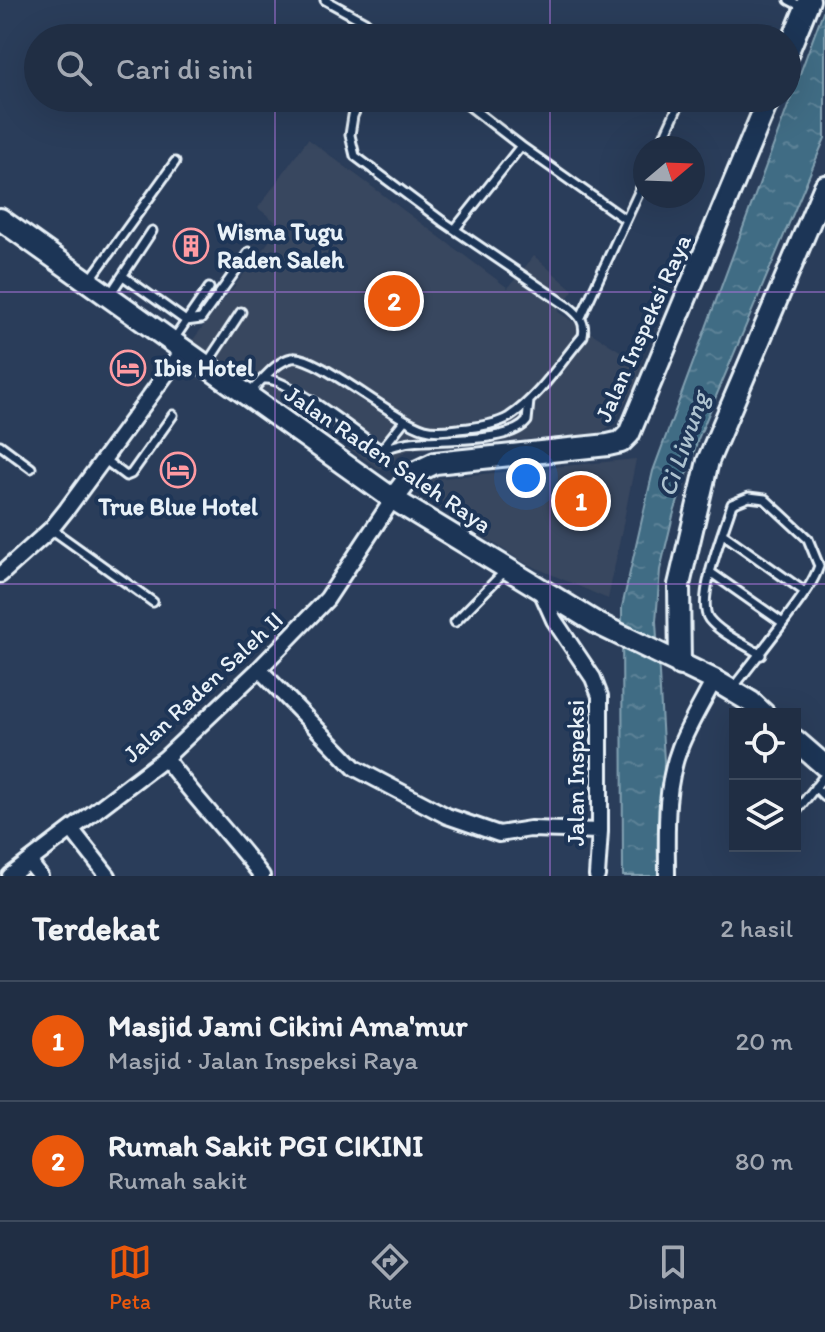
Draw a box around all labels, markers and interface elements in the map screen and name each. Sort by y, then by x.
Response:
search box [24,24,801,112]
icon: search [52,46,96,90]
text: Cari di sini [116,50,254,87]
north arrow [633,136,705,208]
place label: Wisma Tugu Raden Saleh [217,217,345,274]
building icon: Wisma Tugu Raden Saleh [172,227,210,265]
street label: Jalan Inspeksi Raya [588,229,697,426]
pin: 2 [368,271,420,331]
hotel icon: Ibis Hotel [109,349,147,387]
place label: Ibis Hotel [154,353,254,382]
street label: Jalan Raden Saleh Raya [279,379,497,539]
water label: Ci Liwung [650,384,717,500]
hotel icon: True Blue Hotel [159,451,197,489]
your location [506,458,546,498]
pin: 1 [555,471,607,531]
place label: True Blue Hotel [97,492,258,521]
street label: Jalan Raden Saleh II [117,605,289,768]
street label: Jalan Inspeksi [561,700,590,846]
map controls [729,708,801,852]
button: locate [729,708,801,780]
button: layers [729,780,801,852]
text: Terdekat [32,908,160,949]
text: 2 hasil [720,912,793,944]
text: Masjid Jami Cikini Ama'mur [108,1007,468,1044]
text: 1 [52,1025,64,1057]
text: 20 m [736,1025,793,1057]
text: Masjid · Jalan Inspeksi Raya [108,1044,418,1076]
text: Rumah Sakit PGI CIKINI [108,1127,424,1164]
text: 2 [51,1145,65,1177]
text: 80 m [735,1145,793,1177]
text: Rumah sakit [108,1164,247,1196]
tab: Peta [108,1240,152,1315]
tab: Rute [368,1240,412,1315]
tab: Disimpan [628,1240,717,1315]

